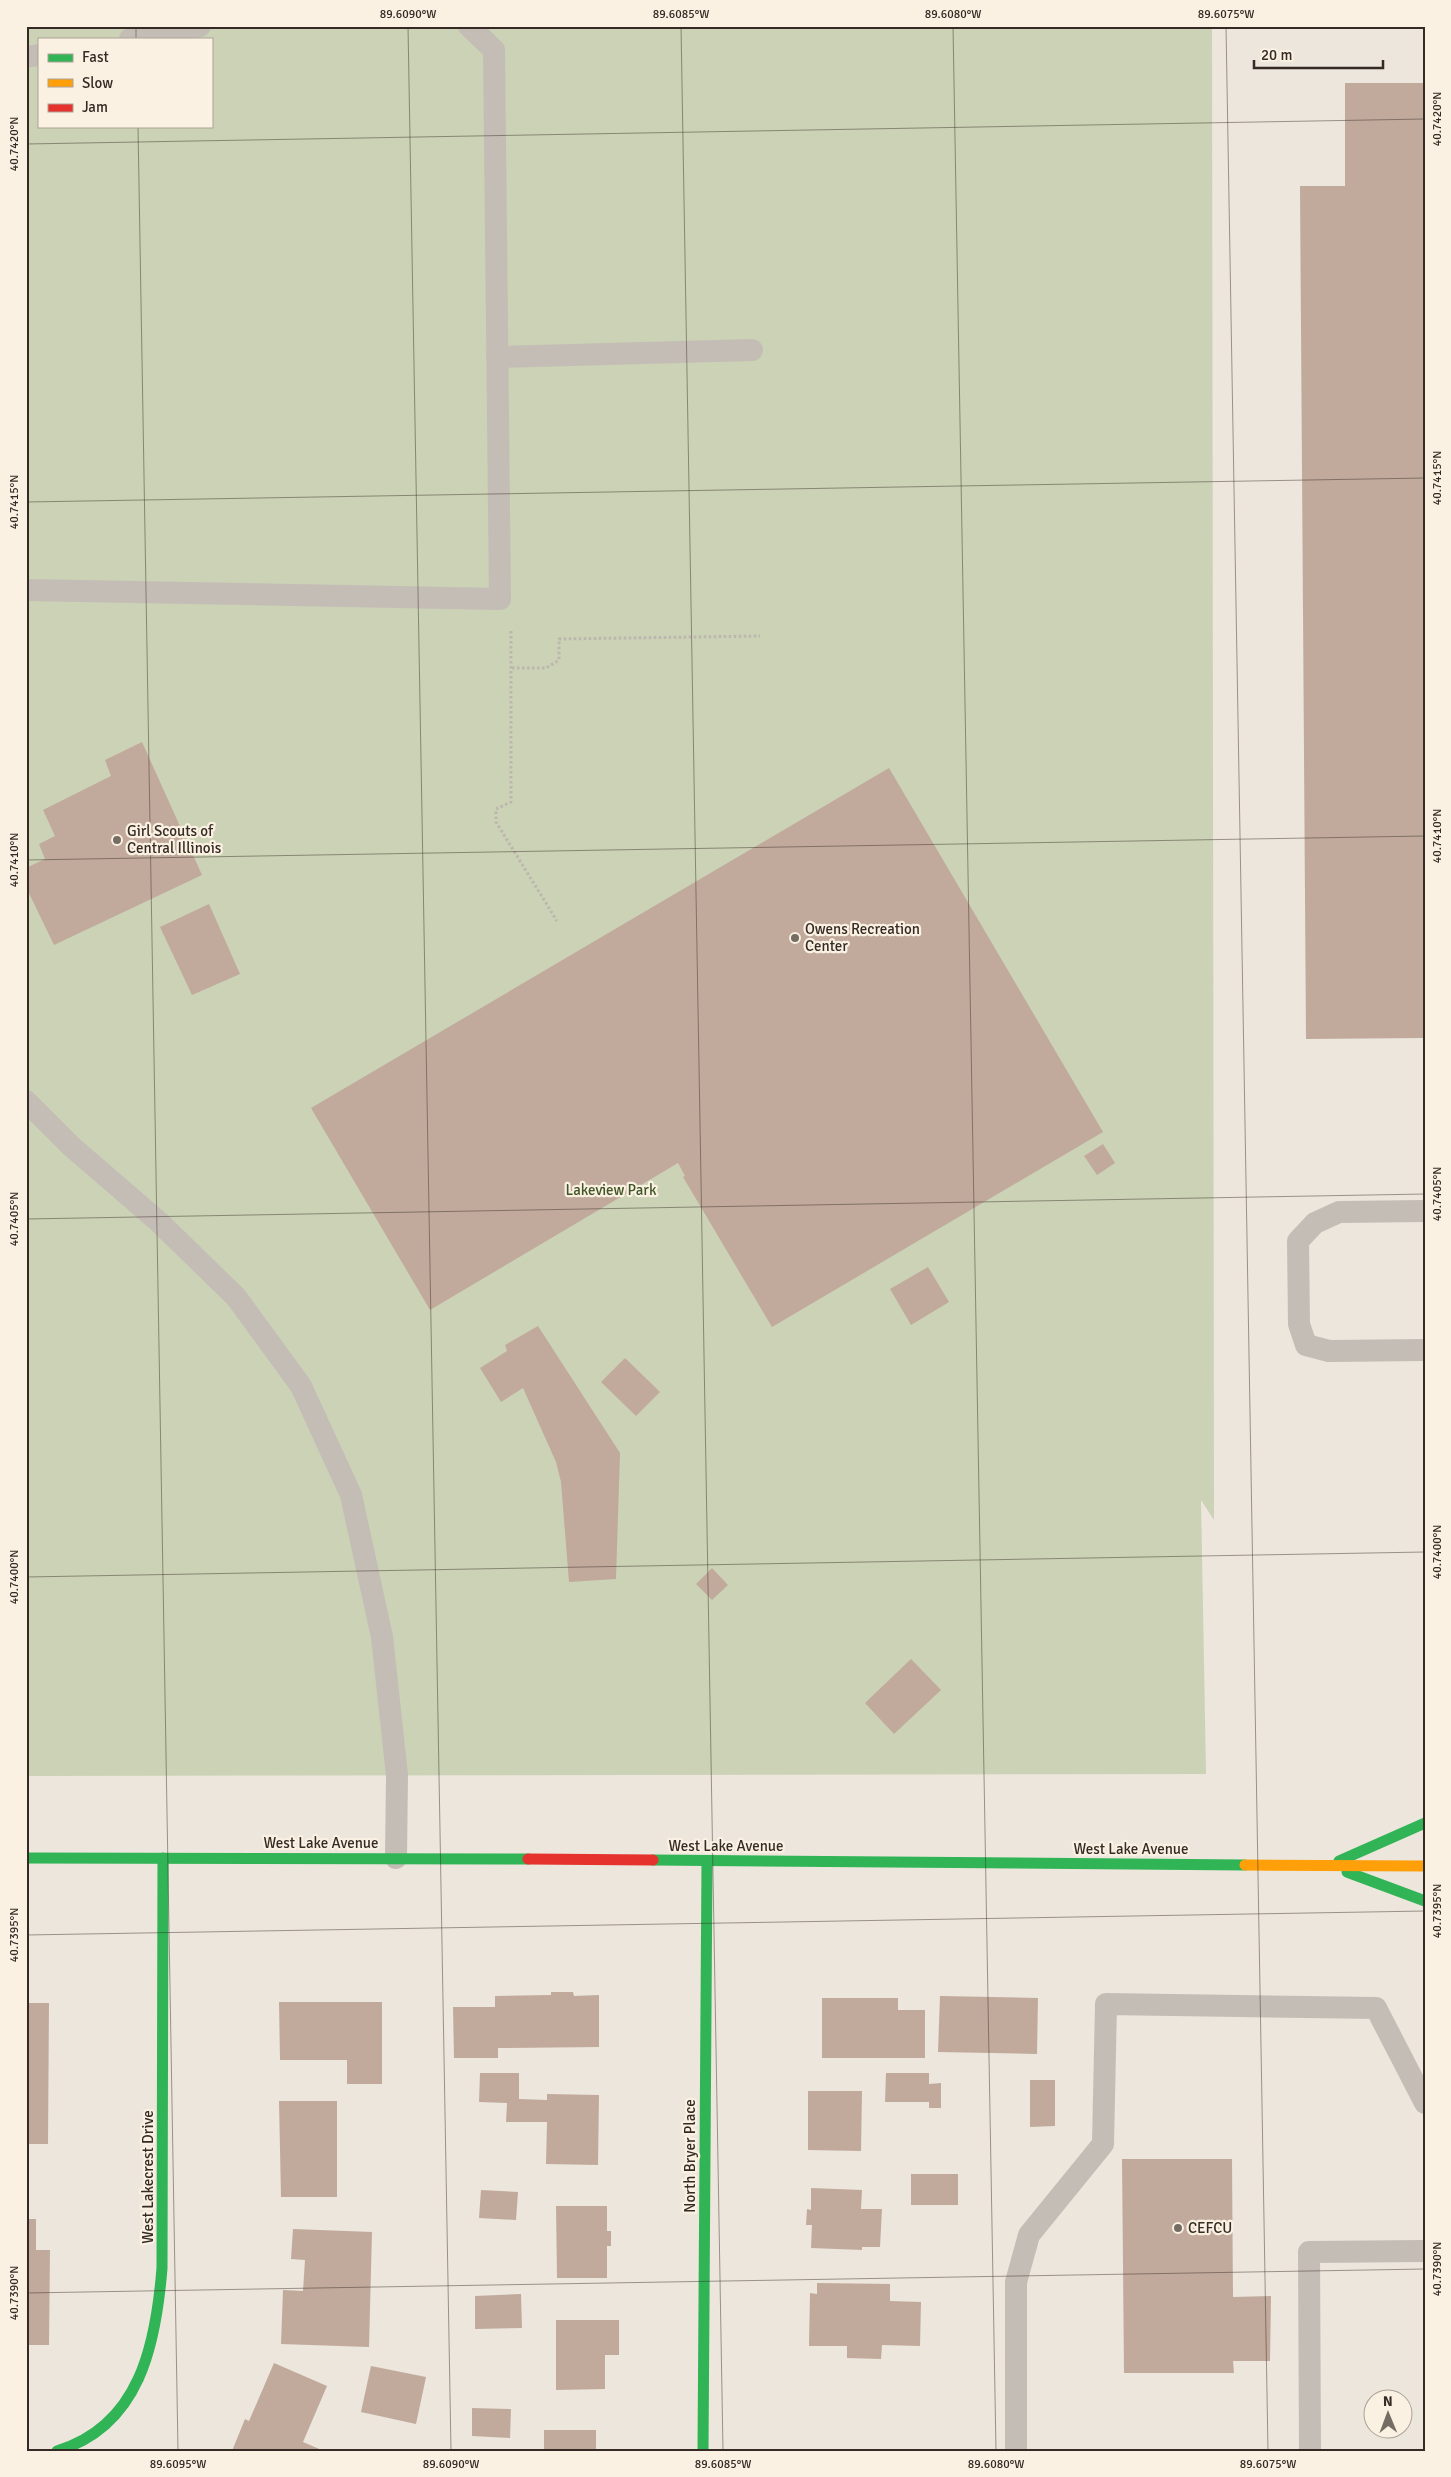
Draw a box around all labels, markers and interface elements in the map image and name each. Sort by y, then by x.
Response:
text: 89.6090°W [380,7,436,22]
text: 89.6085°W [653,7,709,22]
text: 89.6080°W [925,7,981,22]
text: 89.6075°W [1198,7,1254,22]
legend [38,38,212,128]
scale bar [1254,38,1382,70]
text: 20 m [1261,46,1292,64]
text: Fast [82,48,109,66]
text: Slow [82,74,113,92]
text: 40.7420°N [1430,92,1445,146]
text: Jam [82,98,108,116]
text: 40.7420°N [7,117,22,171]
text: 40.7415°N [1430,451,1445,505]
text: 40.7415°N [7,475,22,529]
text: 40.7410°N [1430,809,1445,863]
place label: Girl Scouts of Central Illinois [127,822,222,857]
text: 40.7410°N [7,833,22,887]
marker: Girl Scouts of Central Illinois [111,834,123,846]
place label: Owens Recreation Center [805,920,920,955]
marker: Owens Recreation Center [789,932,801,944]
text: 40.7405°N [1430,1167,1445,1221]
park label: Lakeview Park [566,1181,657,1199]
text: 40.7405°N [7,1192,22,1246]
text: 40.7400°N [1430,1525,1445,1579]
text: 40.7400°N [7,1550,22,1604]
street label: West Lake Avenue [263,1834,379,1852]
street label: West Lake Avenue [668,1837,784,1855]
street label: West Lake Avenue [1073,1840,1189,1858]
text: 40.7395°N [1430,1884,1445,1938]
text: 40.7395°N [7,1908,22,1962]
street label: North Bryer Place [681,2099,699,2213]
street label: West Lakecrest Drive [139,2110,157,2244]
place label: CEFCU [1188,2219,1232,2237]
marker: CEFCU [1172,2222,1184,2234]
text: 40.7390°N [1430,2242,1445,2296]
text: 40.7390°N [7,2266,22,2320]
north arrow [1364,2390,1414,2440]
text: N [1383,2393,1393,2410]
text: 89.6095°W [150,2457,206,2472]
text: 89.6090°W [423,2457,479,2472]
text: 89.6085°W [695,2457,751,2472]
text: 89.6080°W [968,2457,1024,2472]
text: 89.6075°W [1240,2457,1296,2472]

